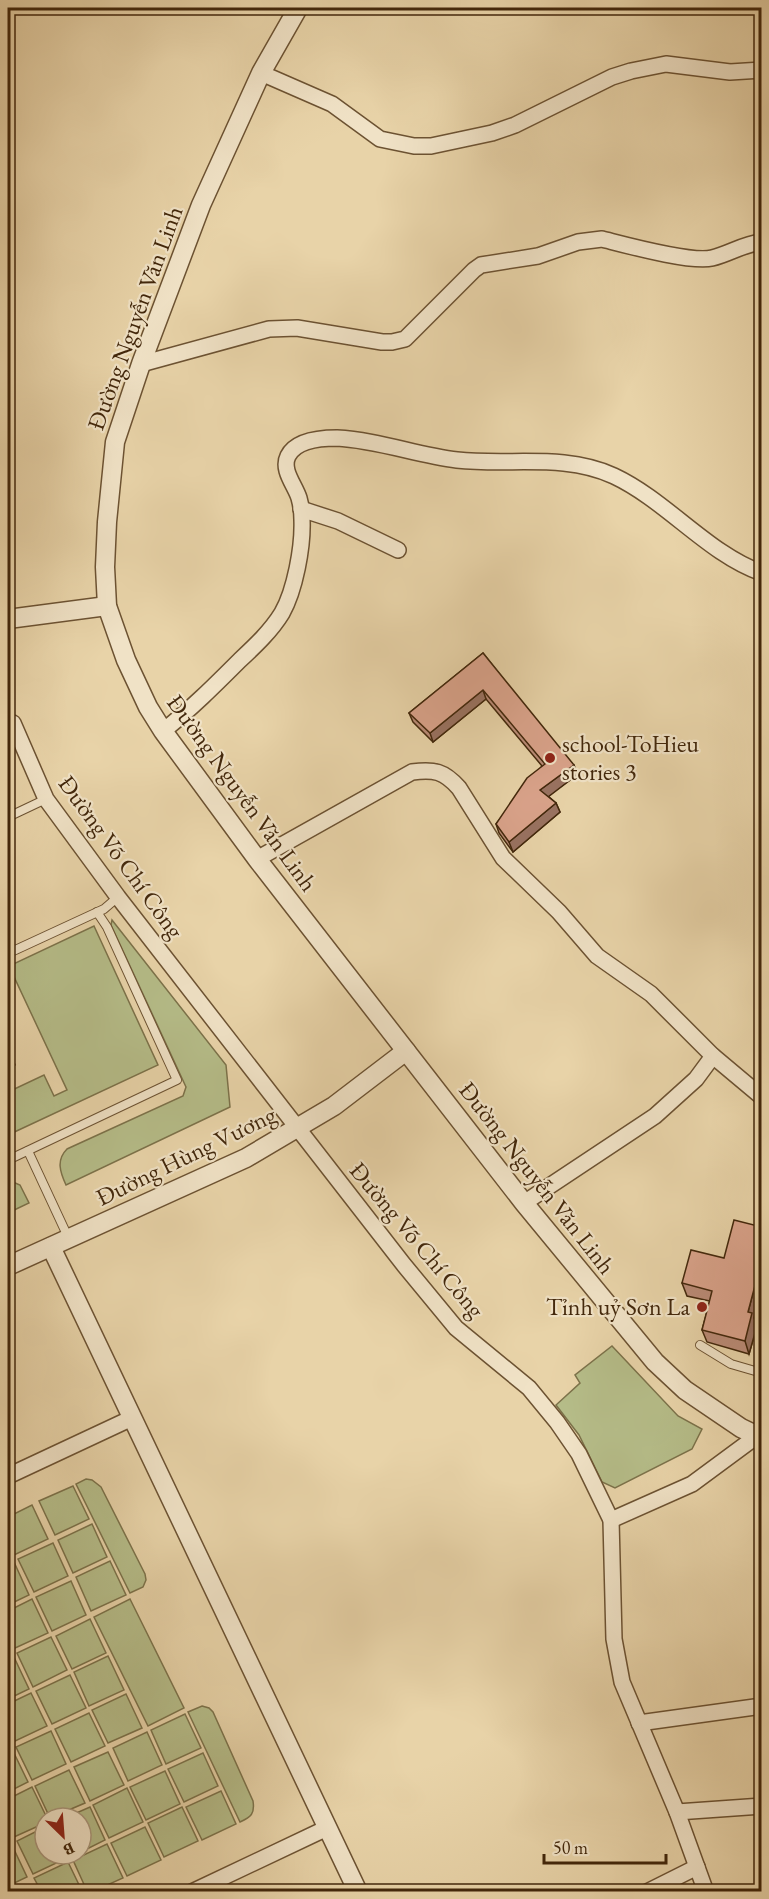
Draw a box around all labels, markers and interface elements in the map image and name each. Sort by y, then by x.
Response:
street label: Đường Nguyễn Văn Linh [80,202,189,434]
street label: Đường Nguyễn Văn Linh [160,688,324,897]
place label: school-ToHieu stories 3 [562,728,699,787]
marker: school-ToHieu stories 3 [543,751,557,765]
street label: Đường Võ Chí Công [52,769,191,945]
street label: Đường Nguyễn Văn Linh [452,1075,622,1280]
street label: Đường Hùng Vương [91,1098,281,1213]
street label: Đường Võ Chí Công [343,1155,492,1324]
place label: Tỉnh uỷ Sơn La [546,1291,690,1322]
marker: Tỉnh uỷ Sơn La [695,1300,709,1314]
north arrow [33,1806,93,1866]
scale bar [544,1827,666,1865]
text: 50 m [553,1836,588,1859]
text: B [60,1838,78,1861]

